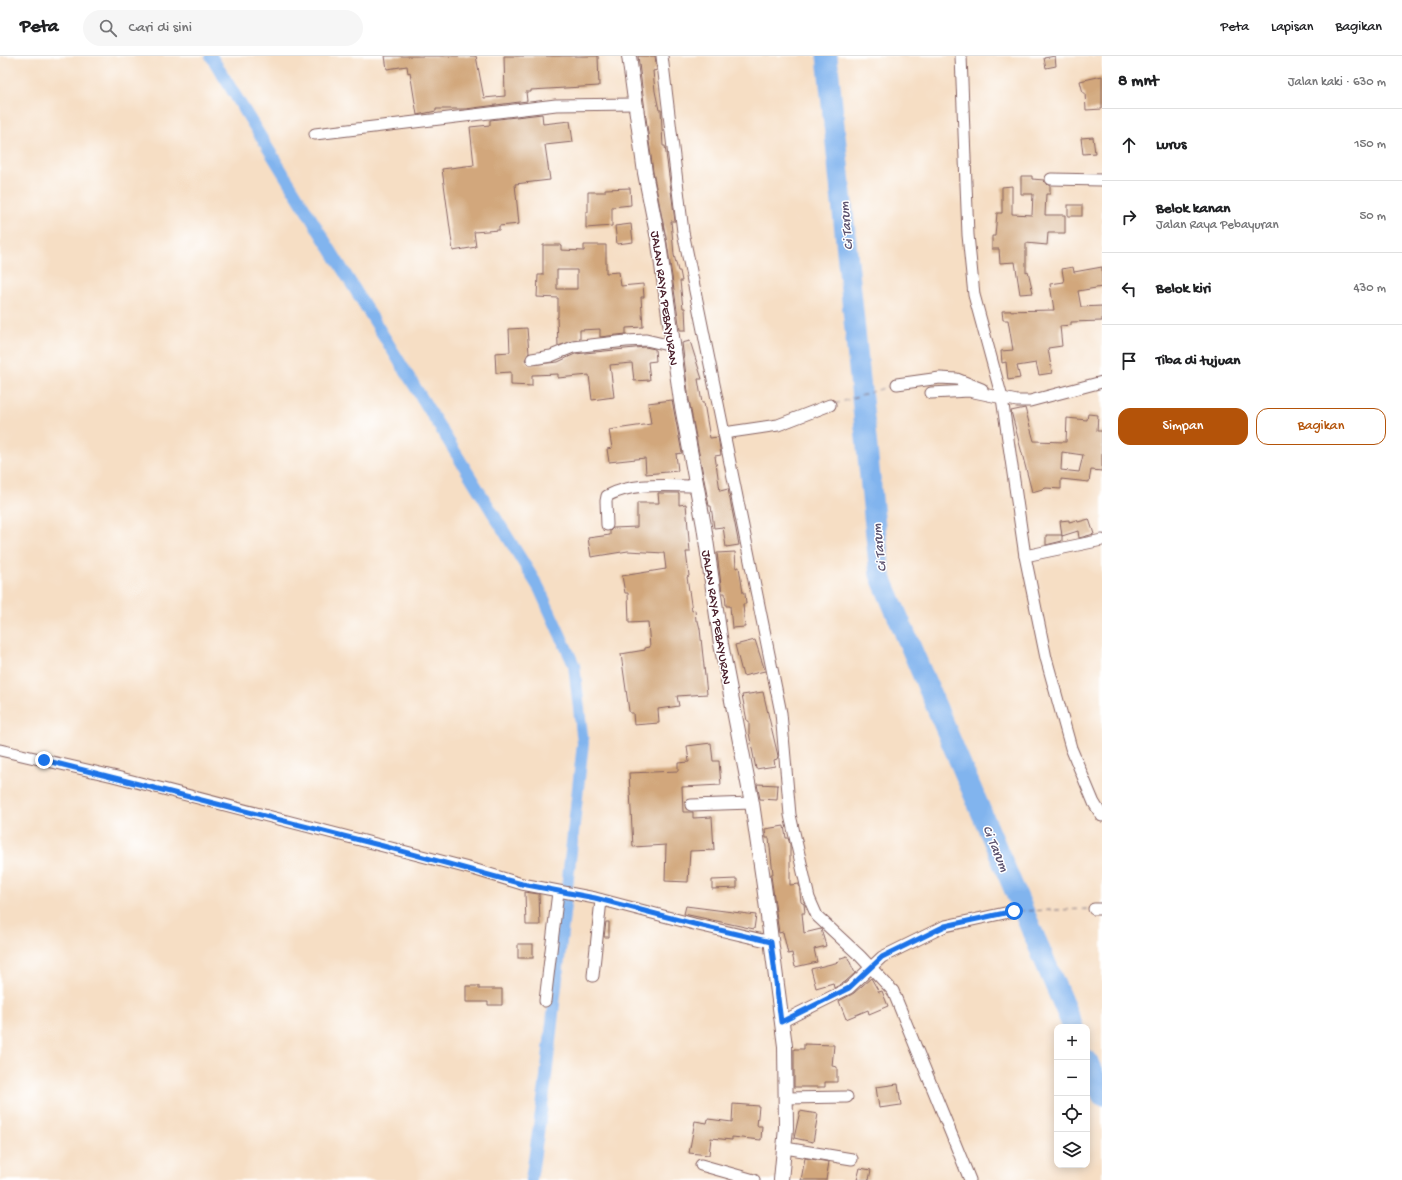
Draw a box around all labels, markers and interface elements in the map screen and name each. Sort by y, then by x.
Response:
search box [83,10,363,46]
text: Peta [20,16,59,39]
icon: search [97,17,119,39]
text: Cari di sini [129,19,192,37]
text: Peta [1221,19,1249,36]
text: Lapisan [1271,19,1313,36]
text: Bagikan [1335,19,1382,36]
text: 8 mnt [1118,72,1158,92]
text: Jalan kaki · 630 m [1288,75,1386,90]
icon: ahead [1118,134,1140,156]
text: Lurus [1156,136,1186,154]
text: 150 m [1354,137,1386,152]
text: Belok kanan [1156,200,1230,218]
water label: Ci Tarum [836,201,858,251]
icon: right [1118,206,1140,228]
text: 50 m [1359,209,1386,224]
text: Jalan Raya Pebayuran [1156,218,1279,233]
street label: JALAN RAYA PEBAYURAN [647,230,680,367]
icon: left [1118,278,1140,300]
text: Belok kiri [1156,280,1211,298]
text: 430 m [1353,281,1386,296]
icon: arrive [1118,350,1140,372]
text: Tiba di tujuan [1156,352,1240,370]
button: Simpan [1118,408,1248,445]
button: Bagikan [1256,408,1386,445]
water label: Ci Tarum [869,522,892,573]
street label: JALAN RAYA PEBAYURAN [697,549,734,686]
route end [35,751,53,769]
water label: Ci Tarum [977,823,1012,875]
route start [1005,902,1023,920]
map controls [1054,1024,1090,1168]
button: + [1054,1024,1090,1060]
button: − [1054,1060,1090,1096]
button: locate [1054,1096,1090,1132]
button: layers [1054,1132,1090,1168]

